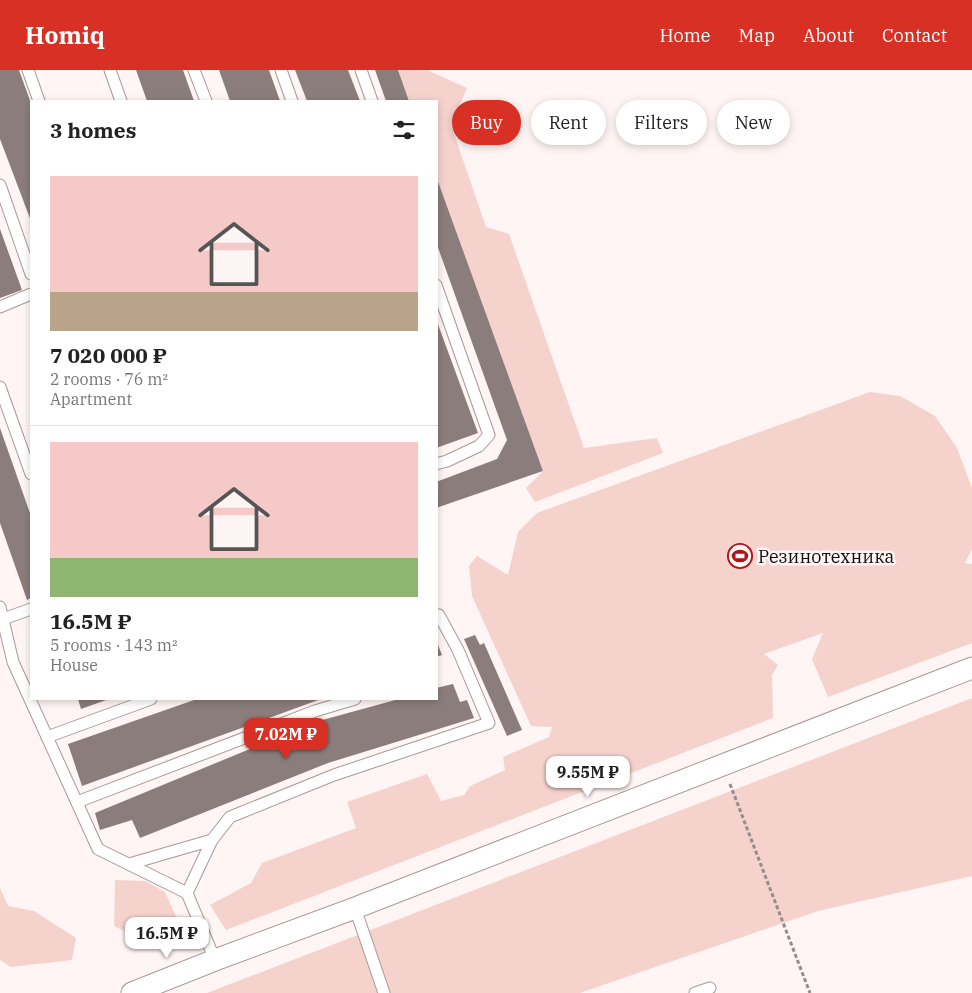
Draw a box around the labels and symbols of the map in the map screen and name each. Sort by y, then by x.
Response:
sports icon: Резинотехника [727,543,753,569]
place label: Резинотехника [758,545,895,568]
pin: 7.02M ₽ [240,718,332,760]
pin: 9.55M ₽ [542,756,634,798]
pin: 16.5M ₽ [121,916,213,959]

